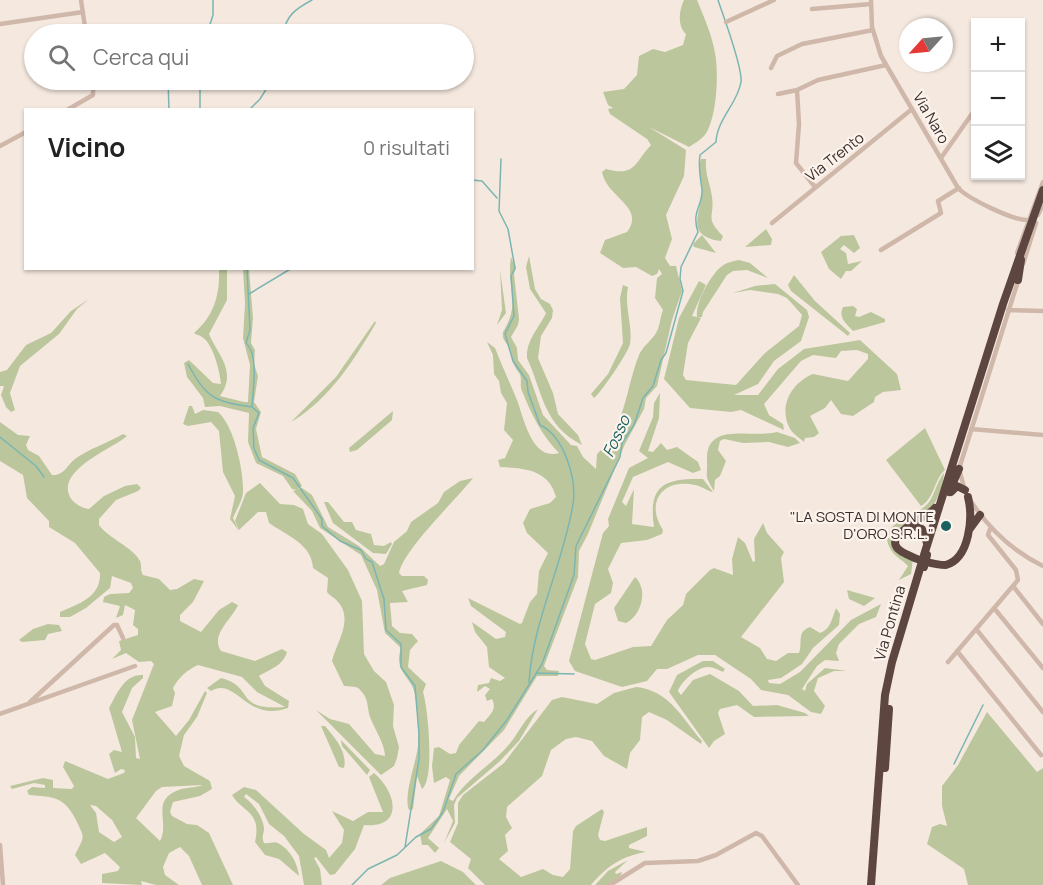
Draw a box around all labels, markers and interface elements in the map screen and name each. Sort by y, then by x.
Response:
north arrow [899,18,953,72]
map controls [971,18,1025,180]
button: + [971,18,1025,72]
search box [24,24,474,90]
icon: search [45,41,78,74]
text: Cerca qui [93,42,189,72]
button: − [971,72,1025,126]
street label: Via Naro [908,88,955,147]
button: layers [971,126,1025,180]
street label: Via Trento [801,127,868,186]
text: Vicino [48,129,125,165]
text: 0 risultati [363,134,450,161]
water label: Fosso [597,410,636,460]
place label: "LA SOSTA DI MONTE D'ORO S.R.L." [790,506,934,544]
marker: "LA SOSTA DI MONTE D'ORO S.R.L." [939,519,953,533]
street label: Via Pontina [869,583,910,663]

